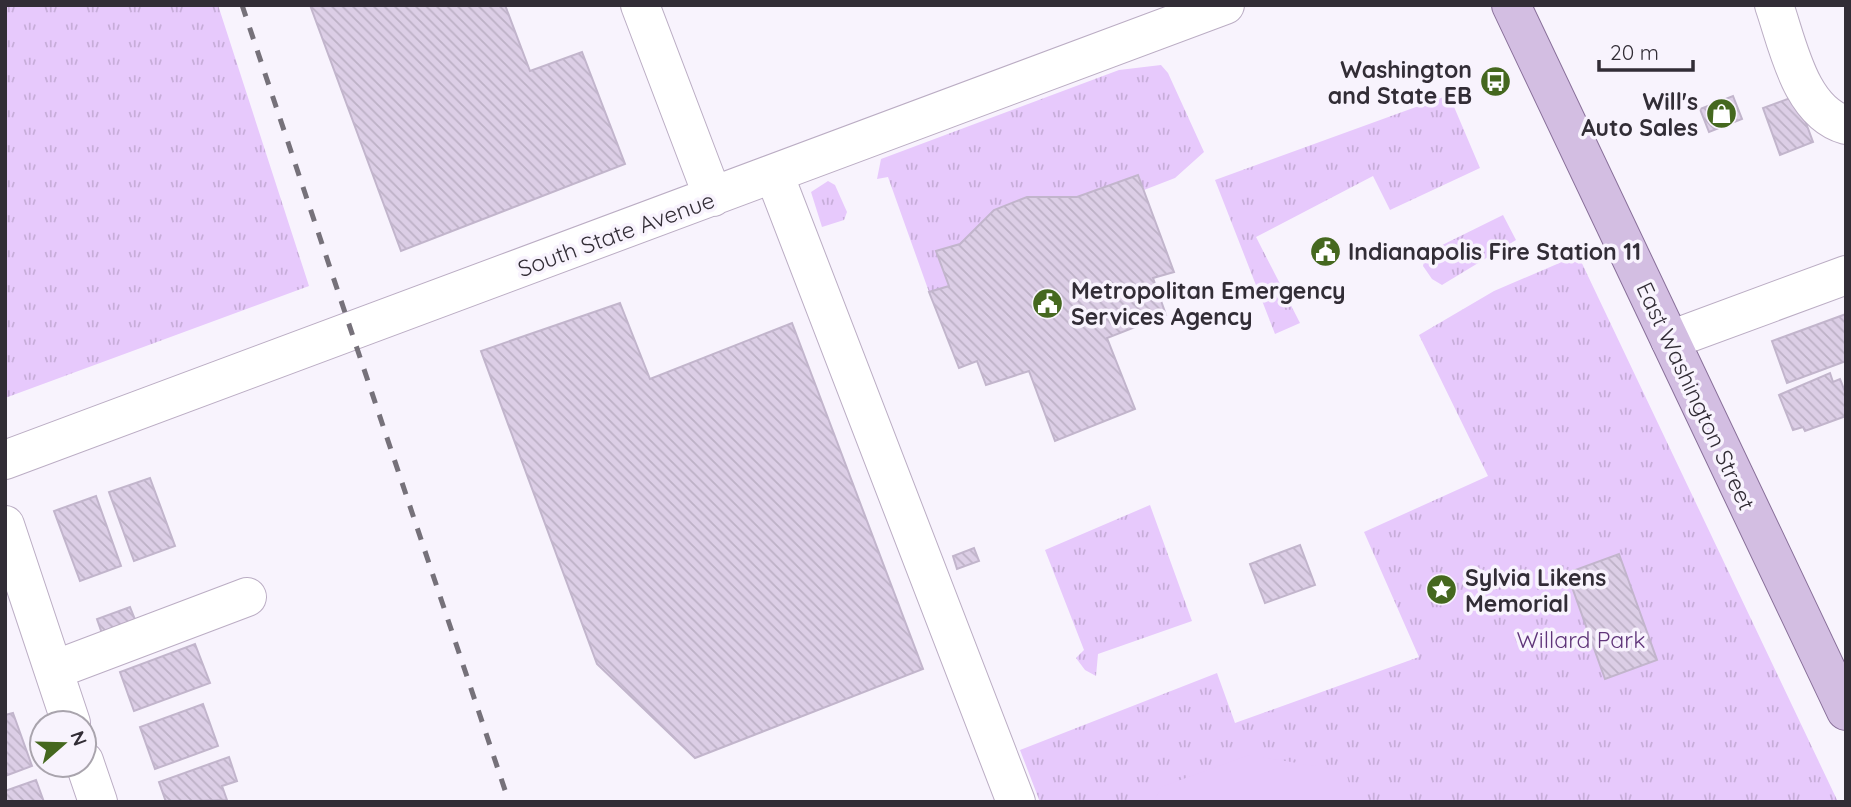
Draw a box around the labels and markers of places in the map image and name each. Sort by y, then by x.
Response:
place label: Washington and State EB [1328,55,1472,110]
bus stop icon: Washington and State EB [1478,65,1512,99]
place label: Will's Auto Sales [1581,87,1698,142]
shop icon: Will's Auto Sales [1704,97,1738,131]
public building icon: Indianapolis Fire Station 11 [1308,234,1342,268]
place label: Indianapolis Fire Station 11 [1348,237,1641,266]
place label: Metropolitan Emergency Services Agency [1071,276,1346,331]
public building icon: Metropolitan Emergency Services Agency [1031,286,1065,320]
place label: Sylvia Likens Memorial [1465,563,1606,618]
place icon: Sylvia Likens Memorial [1425,573,1459,607]

